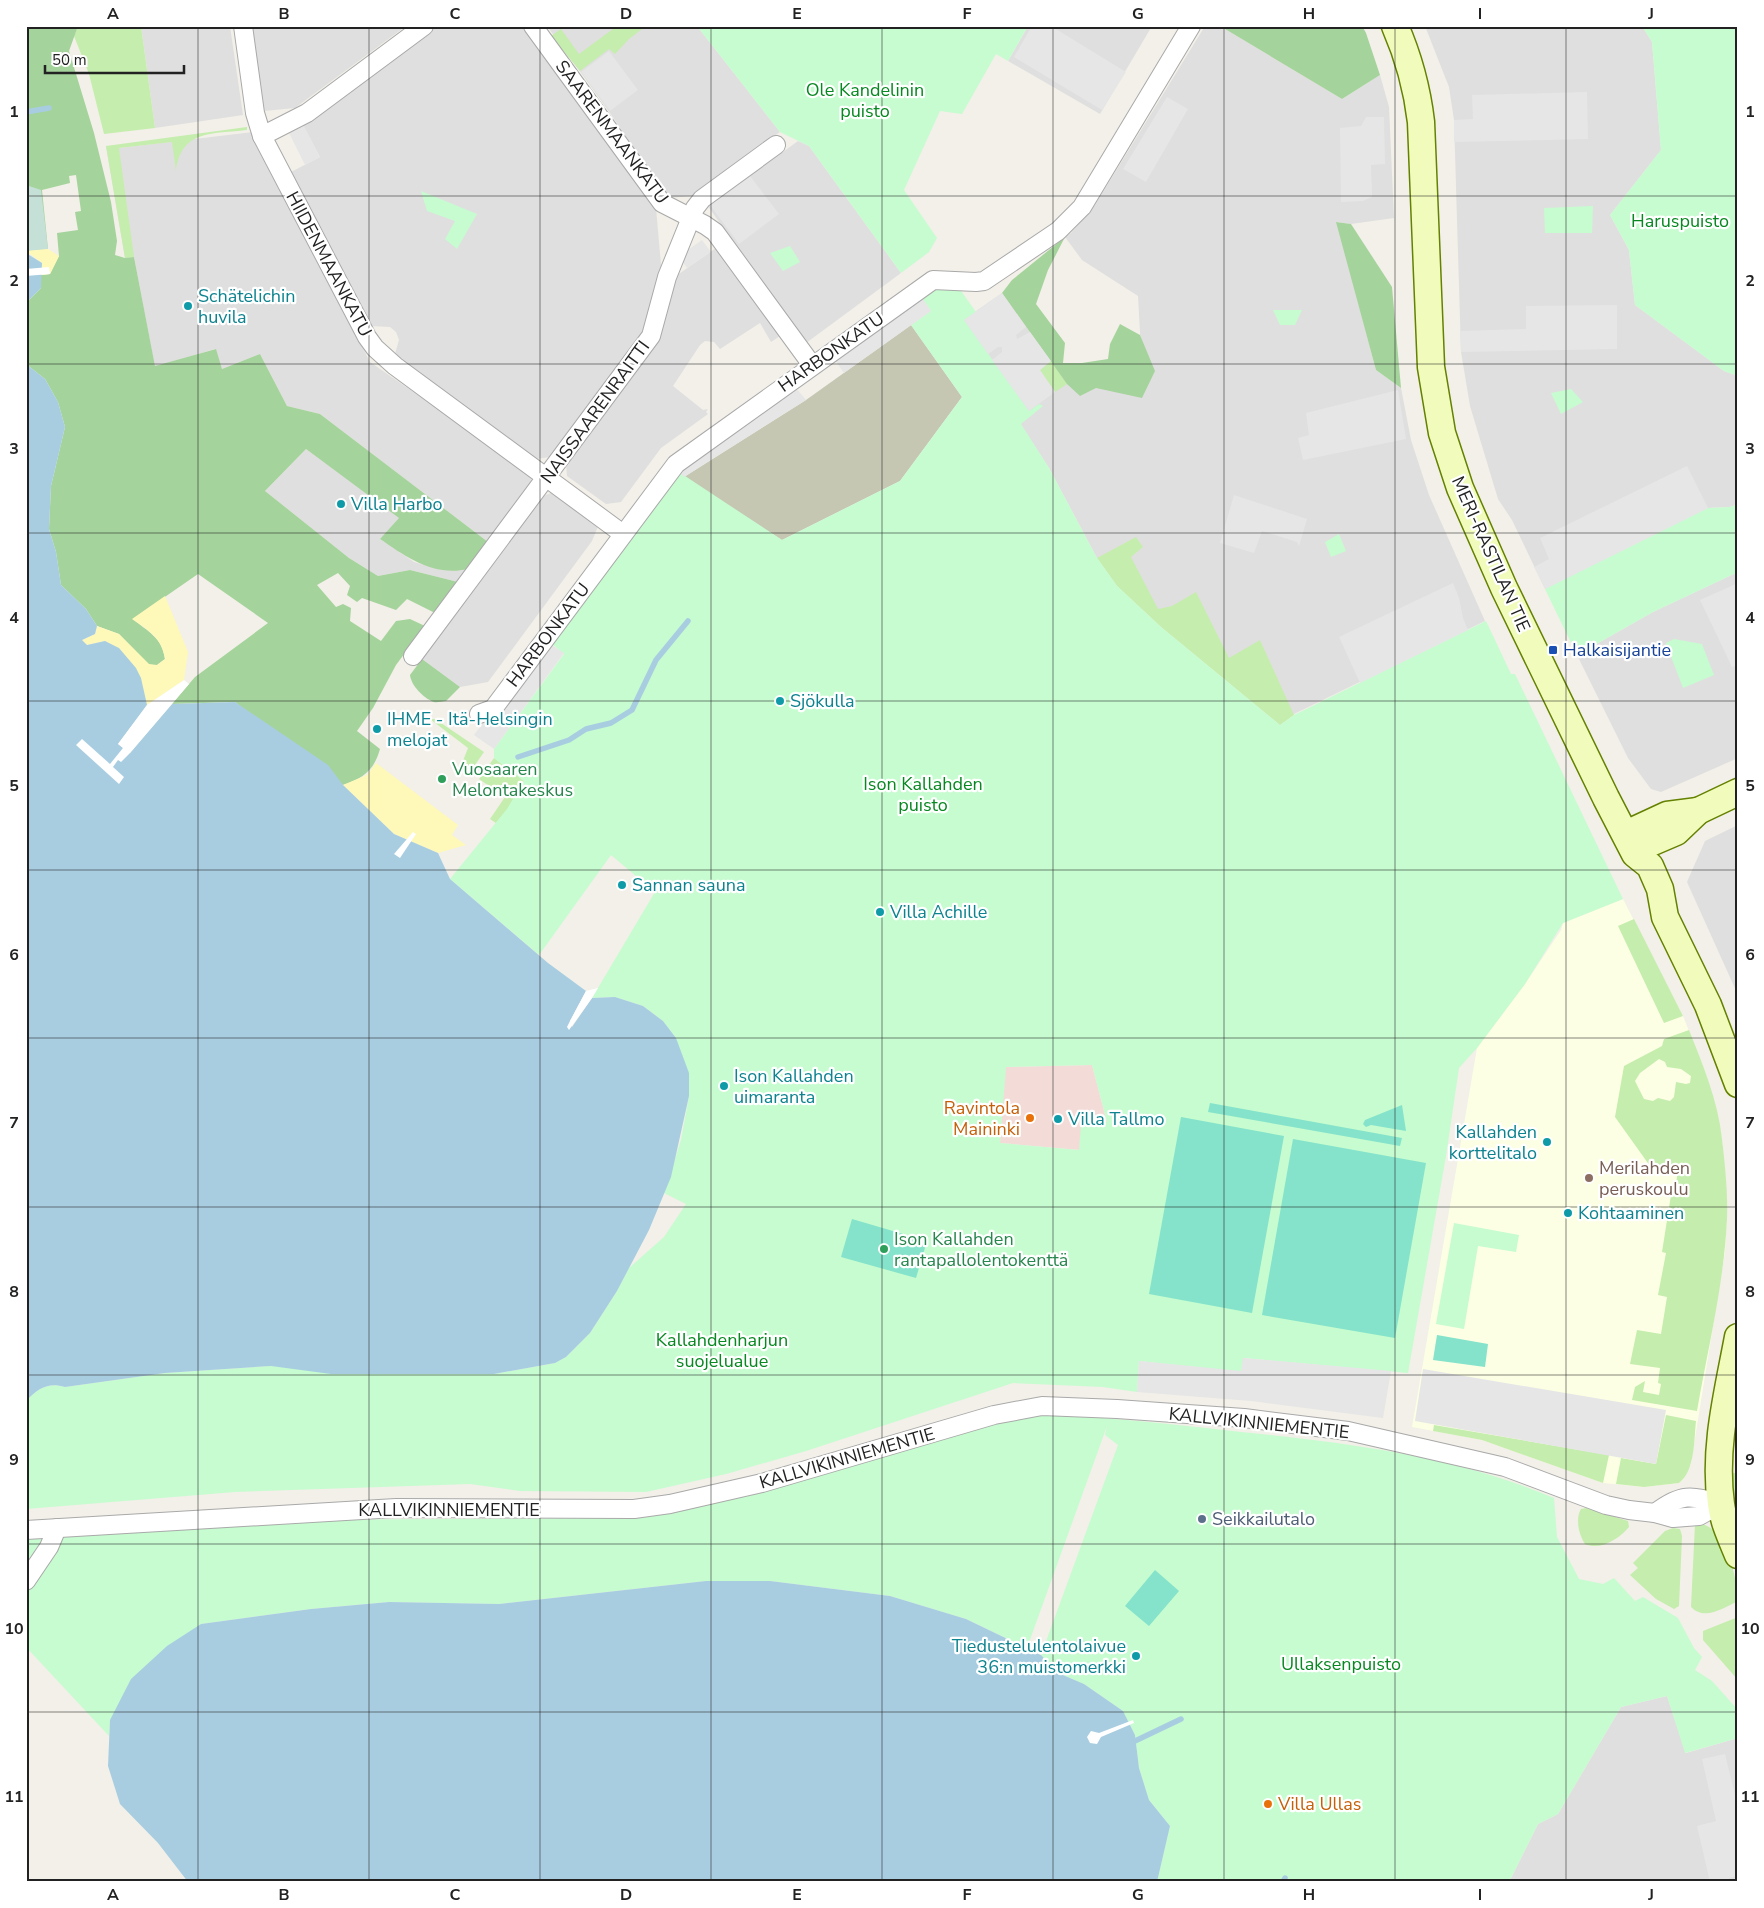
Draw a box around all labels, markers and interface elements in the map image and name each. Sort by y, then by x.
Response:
text: A [107,3,119,25]
text: B [278,3,290,25]
text: C [450,3,461,25]
text: D [620,3,632,25]
text: E [792,3,802,25]
text: F [963,3,972,25]
text: G [1132,3,1144,25]
text: H [1303,3,1315,25]
text: I [1478,3,1482,25]
text: J [1647,3,1654,25]
scale bar [45,42,184,74]
text: 50 m [52,50,87,70]
street label: SAARENMAANKATU [550,55,674,209]
park label: Ole Kandelinin puisto [806,78,924,123]
text: 1 [9,101,19,123]
text: 1 [1745,101,1755,123]
street label: HIIDENMAANKATU [280,187,378,341]
park label: Haruspuisto [1631,209,1729,233]
text: 2 [9,270,19,292]
text: 2 [1745,270,1755,292]
place label: Schätelichin huvila [198,284,295,329]
marker: Schätelichin huvila [182,300,194,312]
street label: HARBONKATU [773,306,889,398]
street label: NAISSAARENRAITTI [535,336,655,488]
text: 3 [9,438,19,460]
text: 3 [1745,438,1755,460]
street label: MERI-RASTILAN TIE [1446,473,1536,635]
place label: Villa Harbo [350,492,443,516]
marker: Villa Harbo [335,498,347,510]
street label: HARBONKATU [501,578,595,692]
text: 4 [9,607,19,629]
text: 4 [1745,607,1755,629]
place label: Halkaisijantie [1563,638,1671,662]
marker: Halkaisijantie [1547,644,1559,656]
place label: Sjökulla [790,689,855,713]
marker: Sjökulla [774,695,786,707]
place label: IHME - Itä-Helsingin melojat [387,707,553,752]
marker: IHME - Itä-Helsingin melojat [371,723,383,735]
place label: Vuosaaren Melontakeskus [451,757,573,802]
park label: Ison Kallahden puisto [863,772,983,817]
marker: Vuosaaren Melontakeskus [436,773,448,785]
text: 5 [9,775,19,797]
text: 5 [1745,775,1755,797]
place label: Sannan sauna [632,873,746,897]
marker: Sannan sauna [616,879,628,891]
place label: Villa Achille [889,900,987,924]
marker: Villa Achille [874,906,886,918]
text: 6 [9,944,19,966]
text: 6 [1745,944,1755,966]
place label: Ison Kallahden uimaranta [734,1064,854,1109]
marker: Ison Kallahden uimaranta [718,1080,730,1092]
place label: Ravintola Maininki [944,1096,1020,1141]
place label: Villa Tallmo [1067,1107,1164,1131]
text: 7 [9,1112,19,1134]
marker: Ravintola Maininki [1024,1112,1036,1124]
text: 7 [1745,1112,1755,1134]
marker: Villa Tallmo [1052,1113,1064,1125]
place label: Kallahden korttelitalo [1449,1120,1537,1165]
marker: Kallahden korttelitalo [1541,1136,1553,1148]
place label: Merilahden peruskoulu [1599,1156,1690,1201]
marker: Merilahden peruskoulu [1583,1172,1595,1184]
place label: Kohtaaminen [1578,1201,1684,1225]
marker: Kohtaaminen [1562,1207,1574,1219]
place label: Ison Kallahden rantapallolentokenttä [894,1227,1068,1272]
marker: Ison Kallahden rantapallolentokenttä [878,1243,890,1255]
text: 8 [9,1281,19,1303]
text: 8 [1745,1281,1755,1303]
park label: Kallahdenharjun suojelualue [656,1328,788,1373]
street label: KALLVIKINNIEMENTIE [1168,1402,1350,1444]
street label: KALLVIKINNIEMENTIE [756,1421,938,1495]
text: 9 [9,1449,19,1471]
text: 9 [1745,1449,1755,1471]
street label: KALLVIKINNIEMENTIE [358,1498,540,1522]
place label: Seikkailutalo [1212,1507,1315,1531]
marker: Seikkailutalo [1196,1513,1208,1525]
text: 10 [4,1618,24,1640]
text: 10 [1740,1618,1760,1640]
place label: Tiedustelulentolaivue 36:n muistomerkki [952,1634,1126,1679]
marker: Tiedustelulentolaivue 36:n muistomerkki [1130,1650,1142,1662]
park label: Ullaksenpuisto [1281,1652,1401,1676]
text: 11 [4,1786,24,1808]
text: 11 [1740,1786,1760,1808]
place label: Villa Ullas [1277,1792,1361,1816]
marker: Villa Ullas [1262,1798,1274,1810]
text: A [107,1884,119,1906]
text: B [278,1884,290,1906]
text: C [450,1884,461,1906]
text: D [620,1884,632,1906]
text: E [792,1884,802,1906]
text: F [963,1884,972,1906]
text: G [1132,1884,1144,1906]
text: H [1303,1884,1315,1906]
text: I [1478,1884,1482,1906]
text: J [1647,1884,1654,1906]

